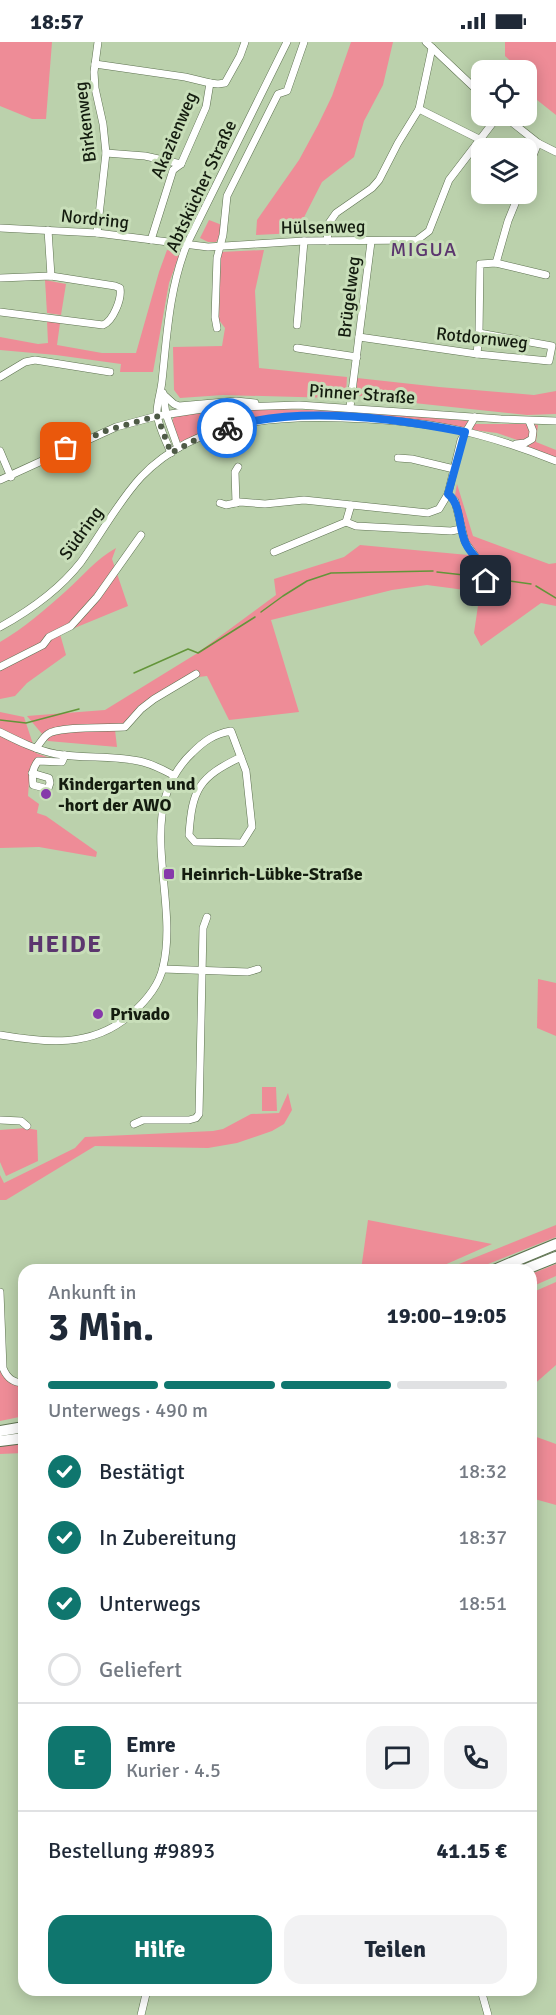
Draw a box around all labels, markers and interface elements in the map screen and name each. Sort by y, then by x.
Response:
text: 18:57 [30,8,84,35]
map controls [471,60,537,204]
button: locate [471,60,537,126]
street label: Birkenweg [69,81,101,163]
street label: Akazienweg [146,88,202,182]
street label: Abtskücher Straße [161,116,241,256]
button: layers [471,138,537,204]
street label: Nordring [60,204,130,234]
street label: Hülsenweg [280,215,366,239]
district label: MIGUA [390,237,458,262]
street label: Brügelweg [333,255,365,339]
street label: Rotdornweg [435,322,529,354]
street label: Pinner Straße [308,379,416,409]
courier [197,398,257,458]
icon: bike [211,412,244,445]
pin [40,422,91,473]
icon: bag [49,431,82,464]
street label: Südring [54,502,108,564]
pin [460,555,511,606]
icon: home [469,564,502,597]
place label: Kindergarten und -hort der AWO [58,773,196,816]
marker: Kindergarten und -hort der AWO [39,787,53,801]
place label: Heinrich-Lübke-Straße [181,863,363,885]
marker: Heinrich-Lübke-Straße [162,867,176,881]
district label: HEIDE [27,929,103,959]
place label: Privado [110,1003,170,1025]
marker: Privado [91,1007,105,1021]
text: Ankunft in [48,1280,136,1305]
text: 19:00–19:05 [387,1302,507,1329]
text: 3 Min. [48,1303,154,1351]
text: Unterwegs · 490 m [48,1398,208,1423]
icon: check [48,1455,81,1488]
text: Bestätigt [99,1458,185,1485]
text: 18:32 [458,1459,507,1484]
icon: check [48,1521,81,1554]
text: In Zubereitung [99,1524,237,1551]
text: 18:37 [458,1525,507,1550]
icon: check [48,1587,81,1620]
text: Unterwegs [99,1590,201,1617]
text: 18:51 [458,1591,507,1616]
text: Geliefert [99,1656,182,1683]
button: chat [366,1726,429,1789]
button: phone [444,1726,507,1789]
text: Emre [126,1731,176,1758]
text: E [73,1744,86,1771]
text: Kurier · 4.5 [126,1758,221,1783]
text: Bestellung #9893 [48,1837,215,1864]
text: 41.15 € [436,1837,507,1864]
button: Hilfe [48,1915,272,1984]
button: Teilen [284,1915,507,1984]

